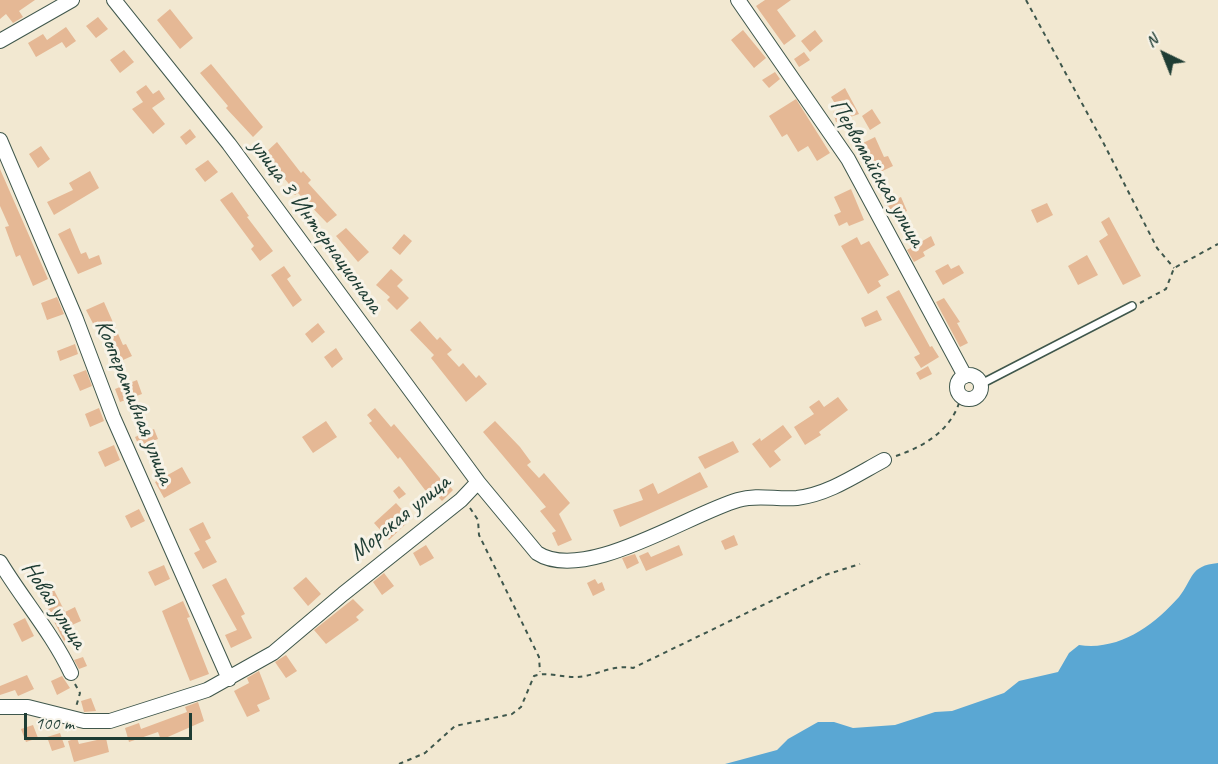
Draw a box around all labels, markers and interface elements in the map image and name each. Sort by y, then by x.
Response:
north arrow [1134,24,1194,84]
text: N [1141,30,1162,52]
street label: Первомайская улица [823,94,931,252]
street label: улица 3 Интернационала [243,133,389,319]
street label: Кооперативная улица [88,315,180,489]
street label: Морская улица [344,468,456,568]
street label: Новая улица [15,556,93,654]
scale bar [27,701,195,739]
text: 100 m [35,712,74,734]

